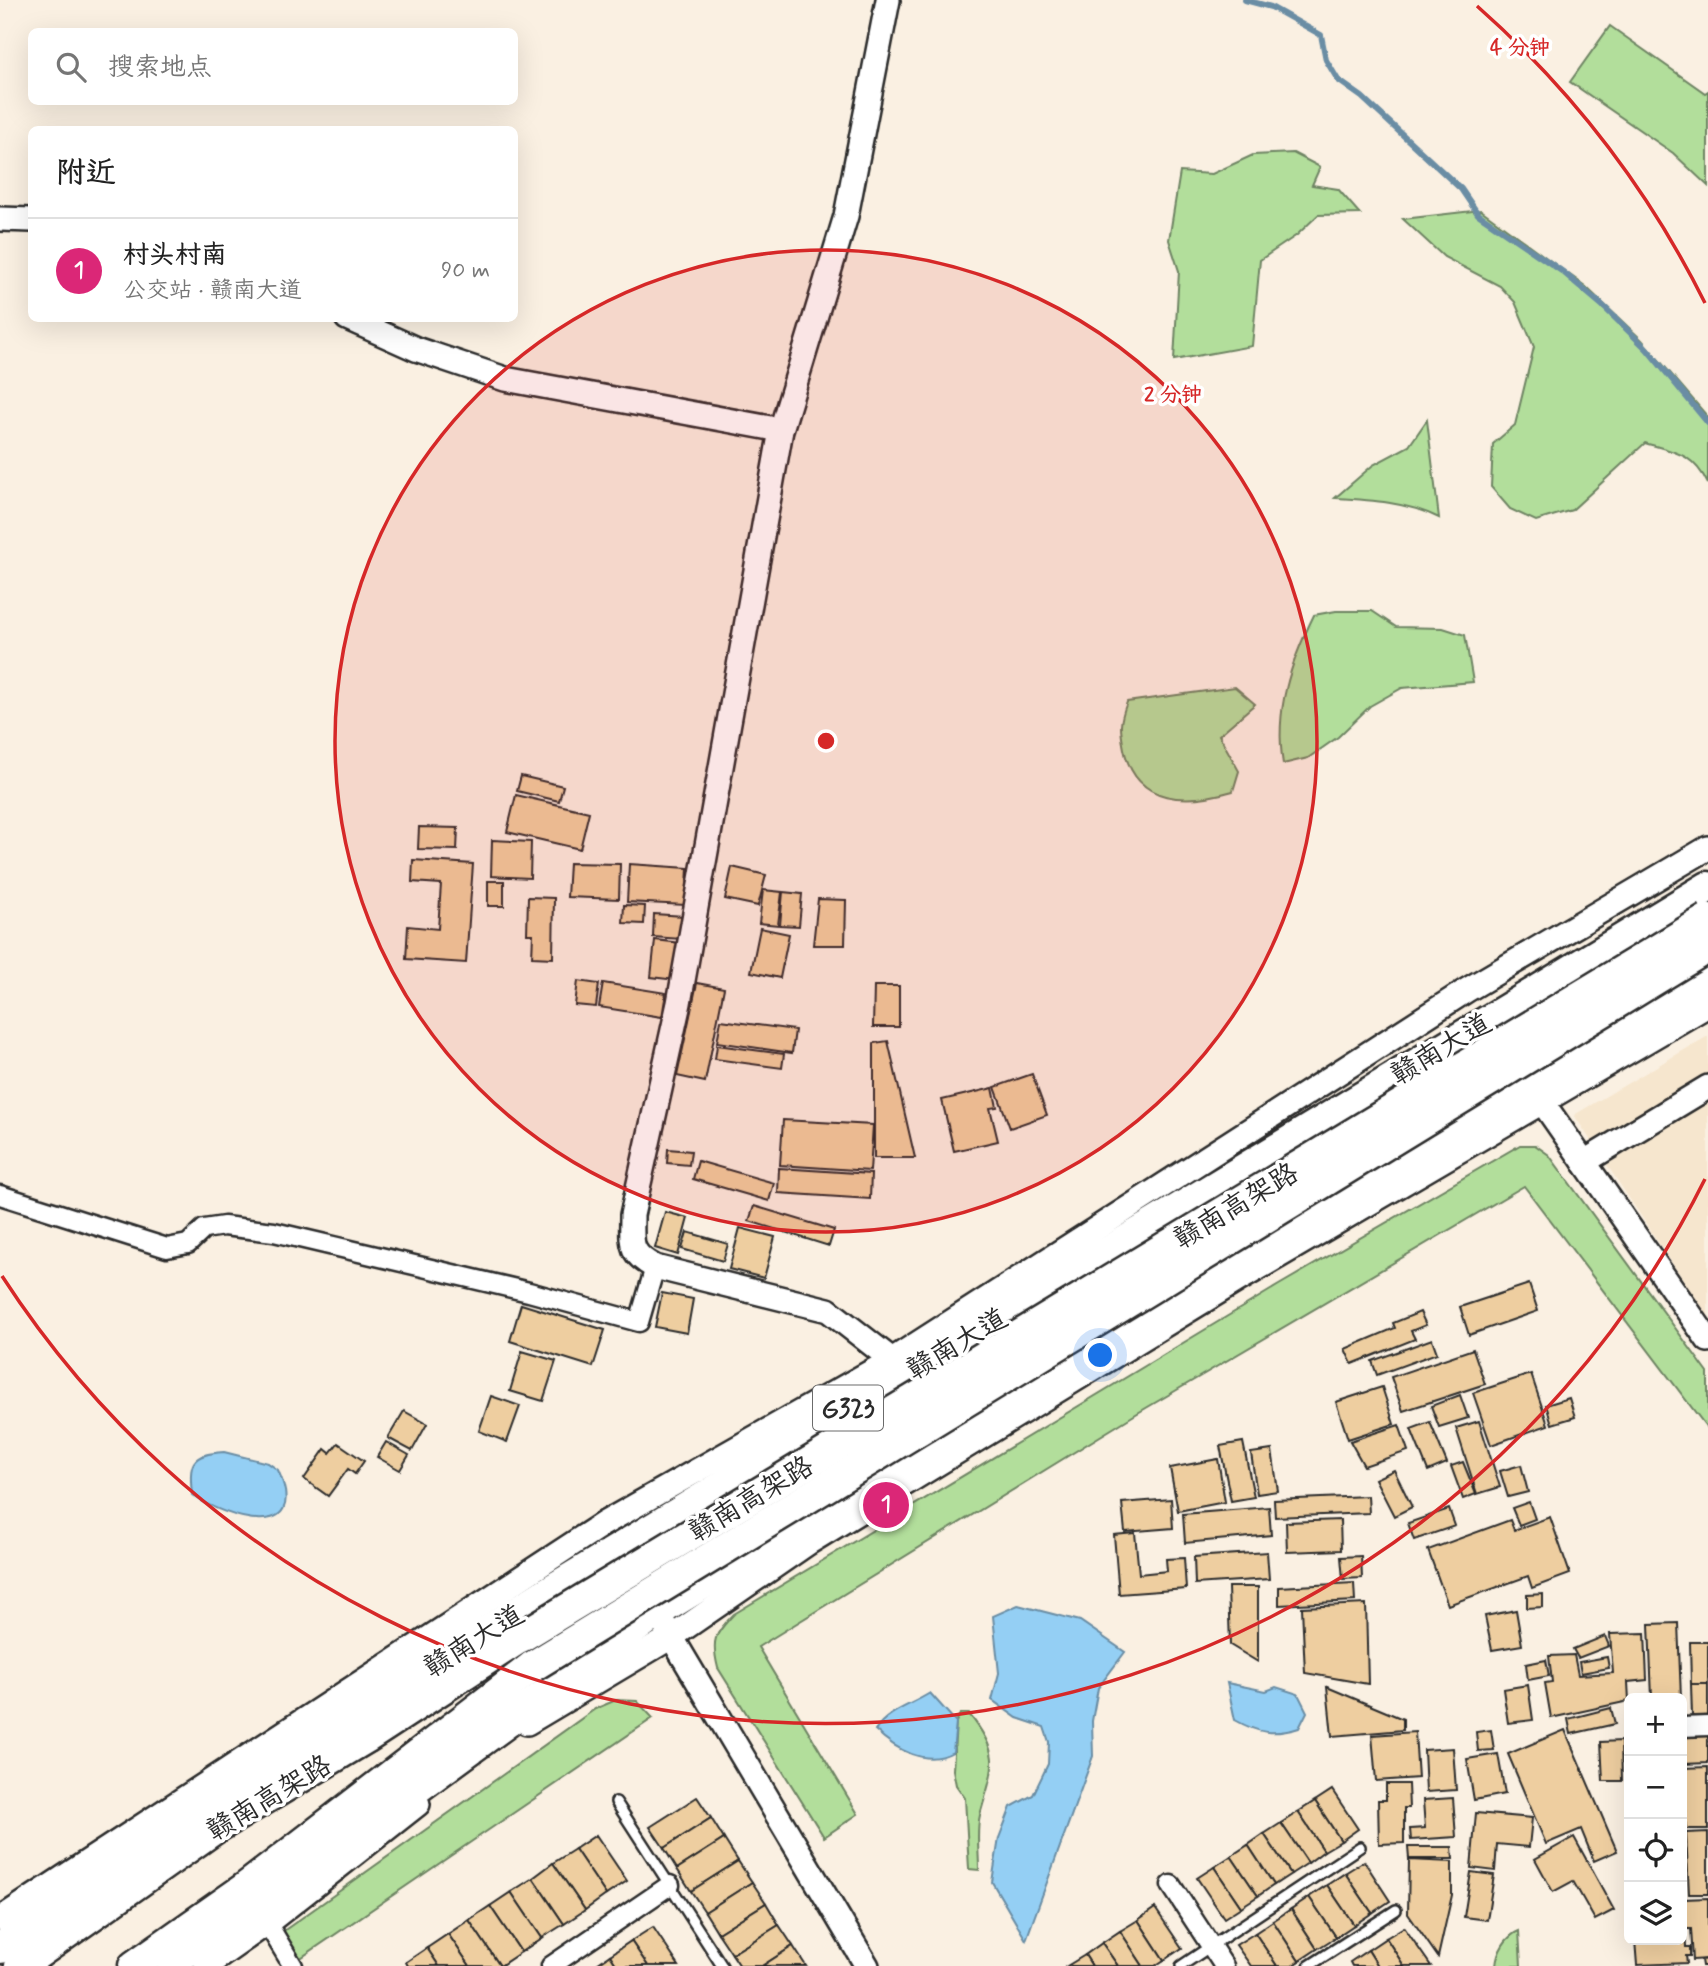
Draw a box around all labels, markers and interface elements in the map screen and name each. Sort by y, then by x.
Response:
search box [28,28,518,105]
text: 4 分钟 [1490,34,1550,62]
icon: search [52,48,90,86]
text: 搜索地点 [108,51,212,85]
text: 附近 [56,154,116,193]
text: 村头村南 [123,239,227,273]
text: 1 [74,256,84,286]
text: 90 m [441,256,490,286]
text: 公交站 · 赣南大道 [123,276,302,306]
text: 2 分钟 [1144,381,1202,409]
centre of rings [814,729,838,753]
street label: 赣南大道 [1384,1005,1499,1095]
street label: 赣南高架路 [1167,1155,1306,1259]
street label: 赣南大道 [900,1300,1015,1390]
your location [1083,1338,1117,1372]
road number: G323 [813,1386,883,1430]
street label: 赣南高架路 [682,1448,821,1552]
pin: 1 [863,1479,909,1531]
street label: 赣南大道 [417,1597,532,1687]
map controls [1624,1693,1687,1945]
button: + [1624,1693,1687,1756]
street label: 赣南高架路 [200,1747,339,1851]
button: − [1624,1756,1687,1819]
button: locate [1624,1819,1687,1882]
button: layers [1624,1882,1687,1945]

